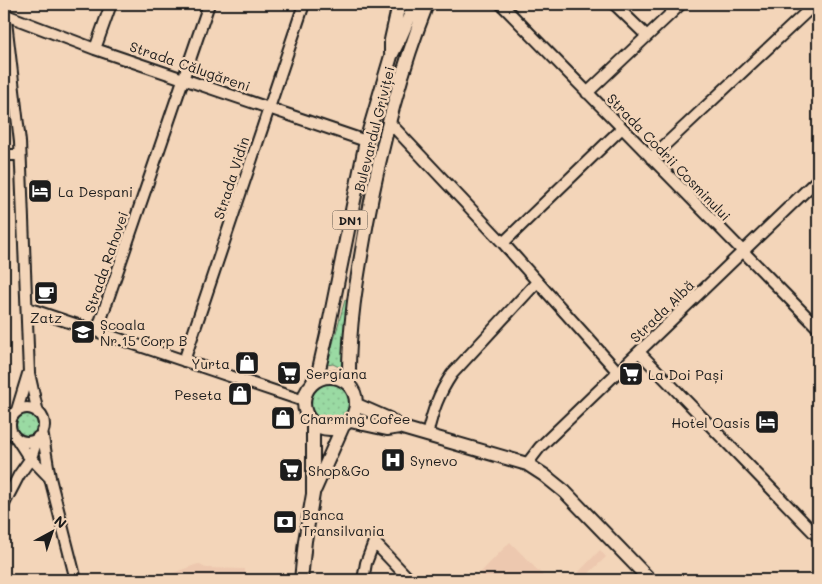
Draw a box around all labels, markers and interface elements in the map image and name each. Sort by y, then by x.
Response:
street label: Strada Călugăreni [127,36,253,96]
street label: Bulevardul Griviței [349,64,399,194]
street label: Strada Codrii Cosminului [603,89,735,225]
street label: Strada Vidin [209,134,253,222]
hotel icon: La Despani [27,178,53,204]
place label: La Despani [58,182,133,201]
street label: Strada Rahovei [80,209,132,315]
road number: DN1 [332,210,368,230]
street label: Strada Albă [626,275,698,347]
cafe icon: Zatz [33,280,59,306]
place label: Zatz [30,308,62,327]
place label: Școala Nr.15 Corp B [100,315,188,350]
school or university icon: Școala Nr.15 Corp B [70,319,96,345]
shop icon: Yurta [234,350,260,376]
place label: Yurta [191,354,230,373]
supermarket icon: Sergiana [276,360,302,386]
supermarket icon: La Doi Pași [618,361,644,387]
place label: Sergiana [306,364,367,383]
place label: La Doi Pași [648,365,724,384]
shop icon: Peseta [227,381,253,407]
place label: Peseta [174,385,222,404]
shop icon: Charming Cofee [270,405,296,431]
place label: Charming Cofee [300,409,411,428]
hotel icon: Hotel Oasis [754,409,780,435]
place label: Hotel Oasis [671,413,750,432]
hospital icon: Synevo [380,447,406,473]
place label: Synevo [410,451,457,470]
supermarket icon: Shop&Go [278,457,304,483]
place label: Shop&Go [308,461,370,480]
place label: Banca Transilvania [302,505,385,540]
north arrow [28,506,78,556]
bank icon: Banca Transilvania [272,509,298,535]
text: N [50,511,71,532]

